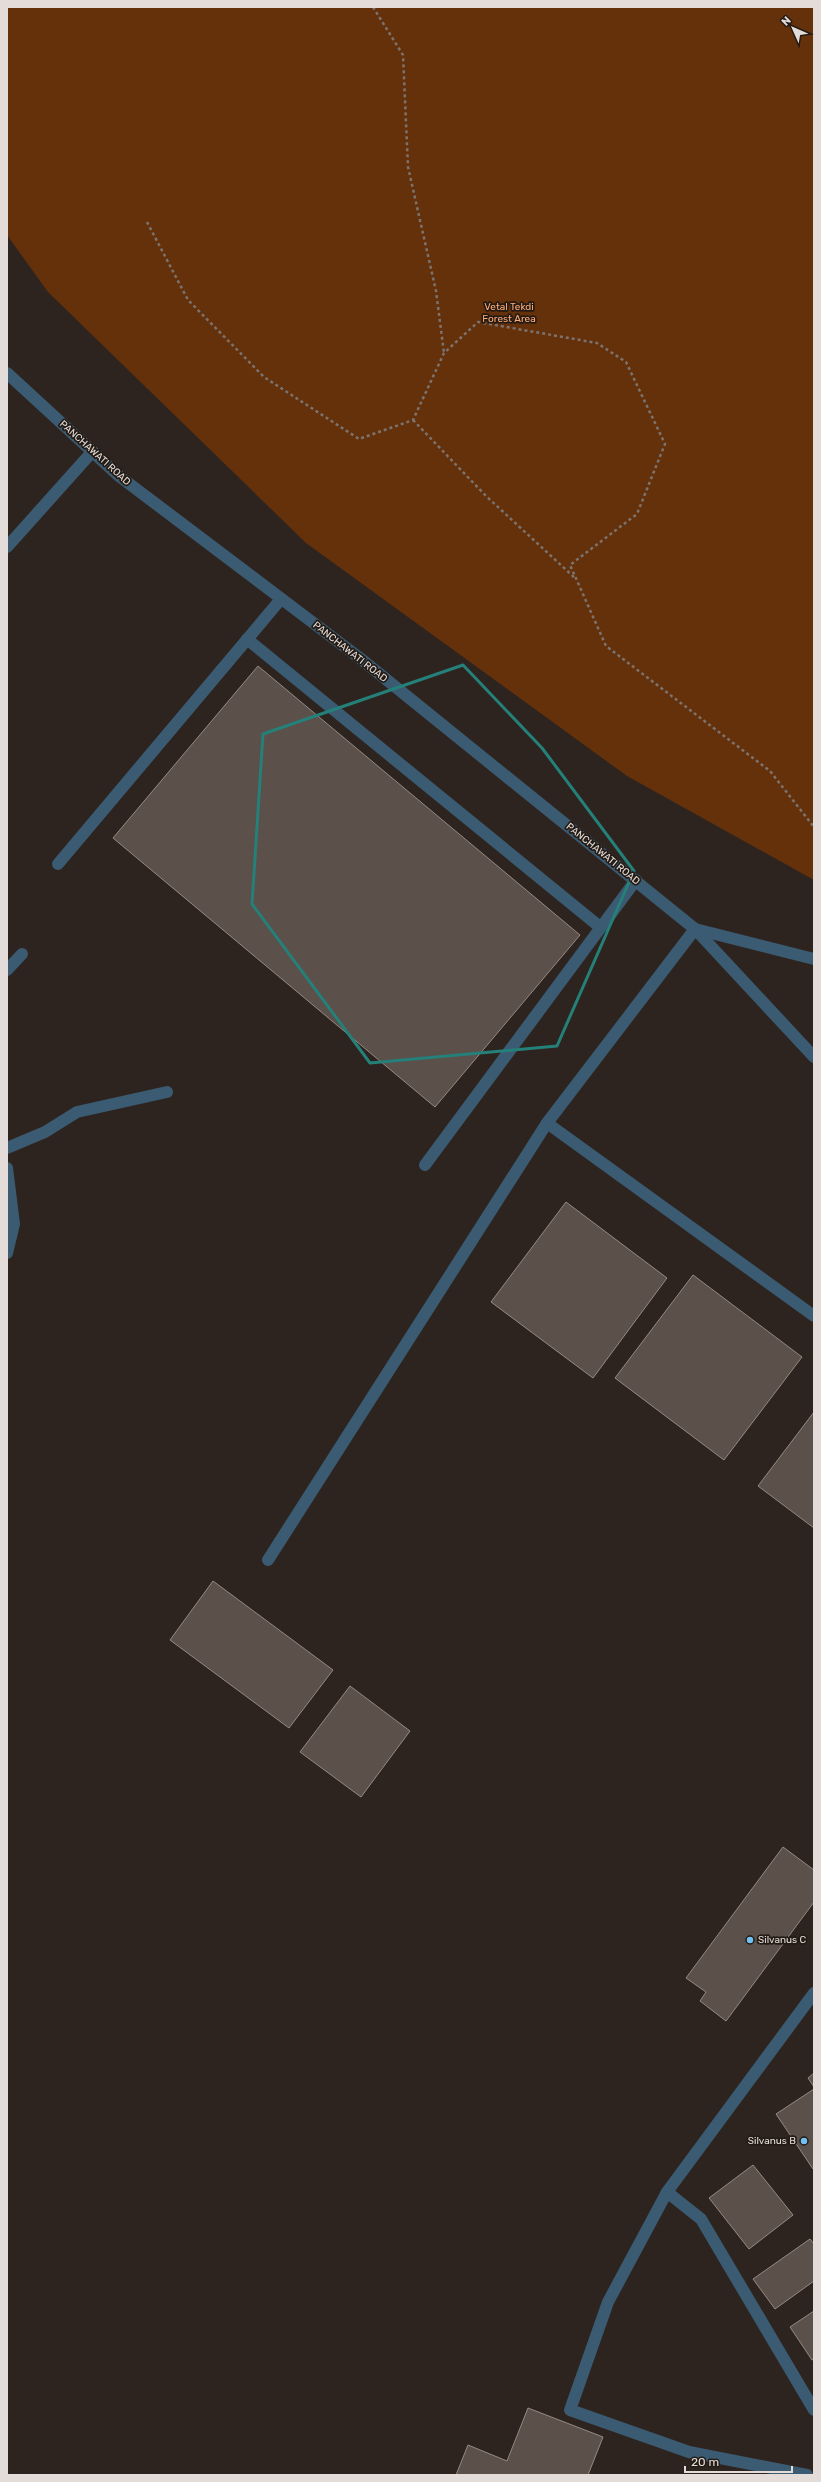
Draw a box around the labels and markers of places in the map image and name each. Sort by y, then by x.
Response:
place label: Silvanus C [758,1934,807,1946]
marker: Silvanus C [745,1935,755,1945]
place label: Silvanus B [748,2135,796,2147]
marker: Silvanus B [799,2136,809,2146]

